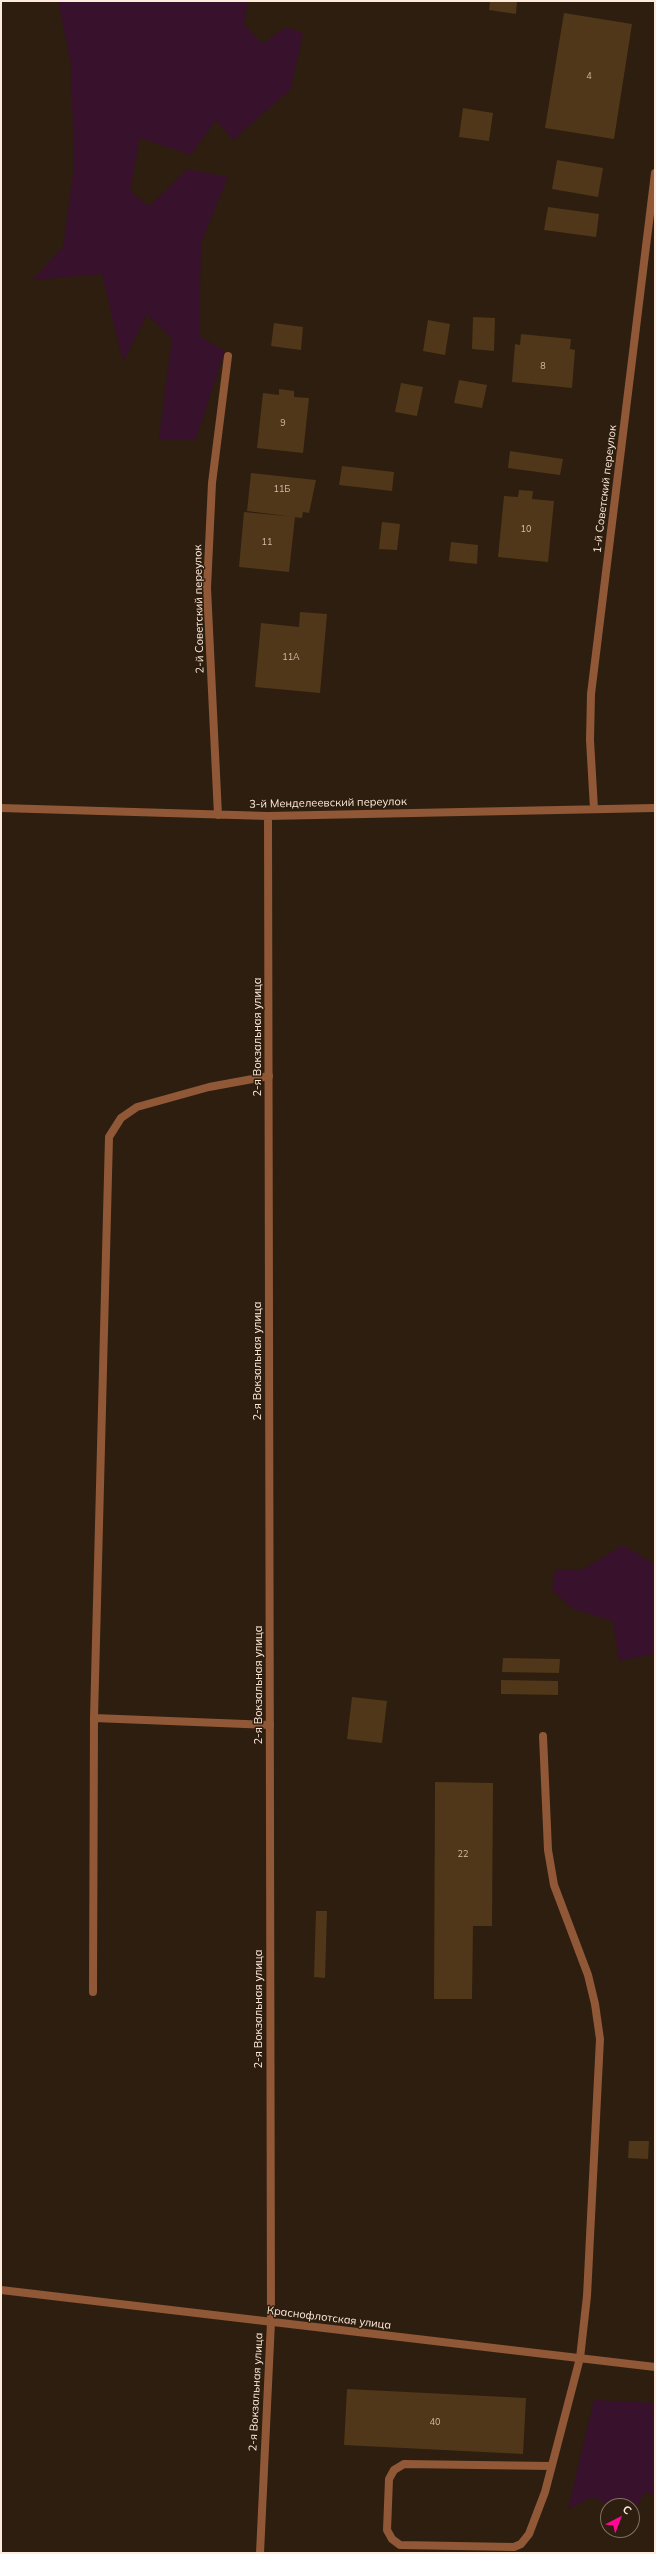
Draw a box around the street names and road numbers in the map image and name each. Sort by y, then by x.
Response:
street label: 1-й Советский переулок [591,424,619,554]
street label: 2-й Советский переулок [191,544,207,674]
street label: 3-й Менделеевский переулок [249,795,407,811]
street label: 2-я Вокзальная улица [251,977,265,1097]
street label: 2-я Вокзальная улица [251,1301,265,1421]
street label: 2-я Вокзальная улица [252,1625,266,1745]
street label: 2-я Вокзальная улица [252,1949,266,2069]
street label: Краснофлотская улица [266,2304,392,2332]
street label: 2-я Вокзальная улица [246,2332,266,2452]

